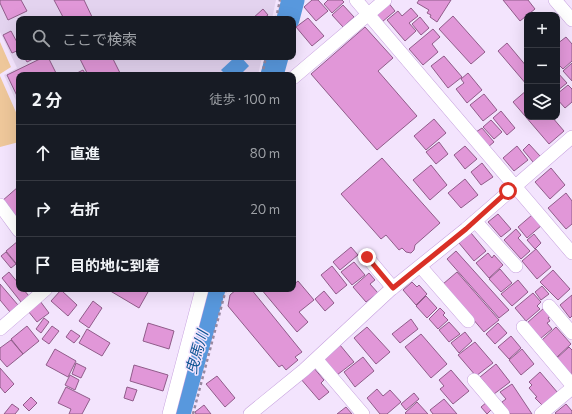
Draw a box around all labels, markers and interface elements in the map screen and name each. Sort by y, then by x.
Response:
map controls [524,12,560,120]
button: + [524,12,560,48]
search box [16,16,296,60]
icon: search [30,27,52,49]
text: ここで検索 [62,30,137,48]
button: − [524,48,560,84]
button: layers [524,84,560,120]
text: 2 分 [32,89,62,110]
text: 徒歩 · 100 m [210,91,280,107]
icon: ahead [32,142,54,164]
text: 直進 [70,144,100,162]
text: 80 m [250,145,280,161]
route start [499,182,517,200]
icon: right [32,198,54,220]
text: 右折 [70,200,100,218]
text: 20 m [251,201,280,217]
route end [358,248,376,266]
icon: arrive [32,254,54,276]
text: 目的地に到着 [70,256,160,274]
water label: 曳馬川 [181,326,211,376]

